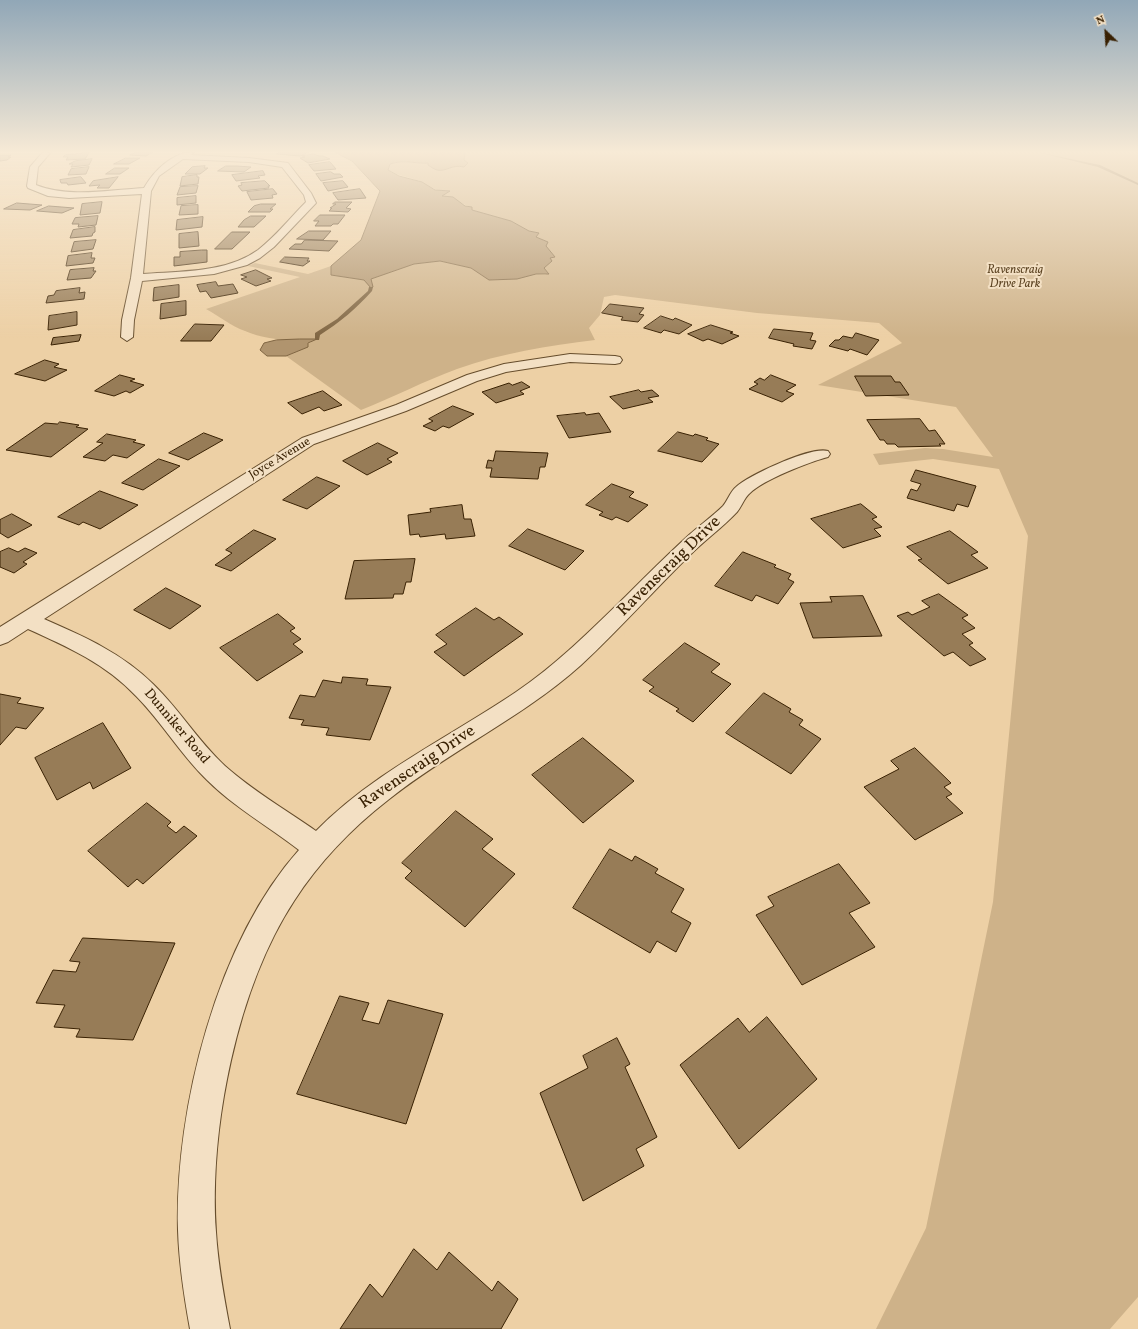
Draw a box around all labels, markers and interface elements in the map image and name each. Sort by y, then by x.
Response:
north arrow [1086,12,1126,52]
text: N [1094,12,1108,29]
park label: Ravenscraig Drive Park [987,264,1043,292]
street label: Joyce Avenue [247,435,313,483]
street label: Ravenscraig Drive [614,513,726,621]
street label: Dunniker Road [140,686,212,768]
street label: Ravenscraig Drive [356,722,480,814]

